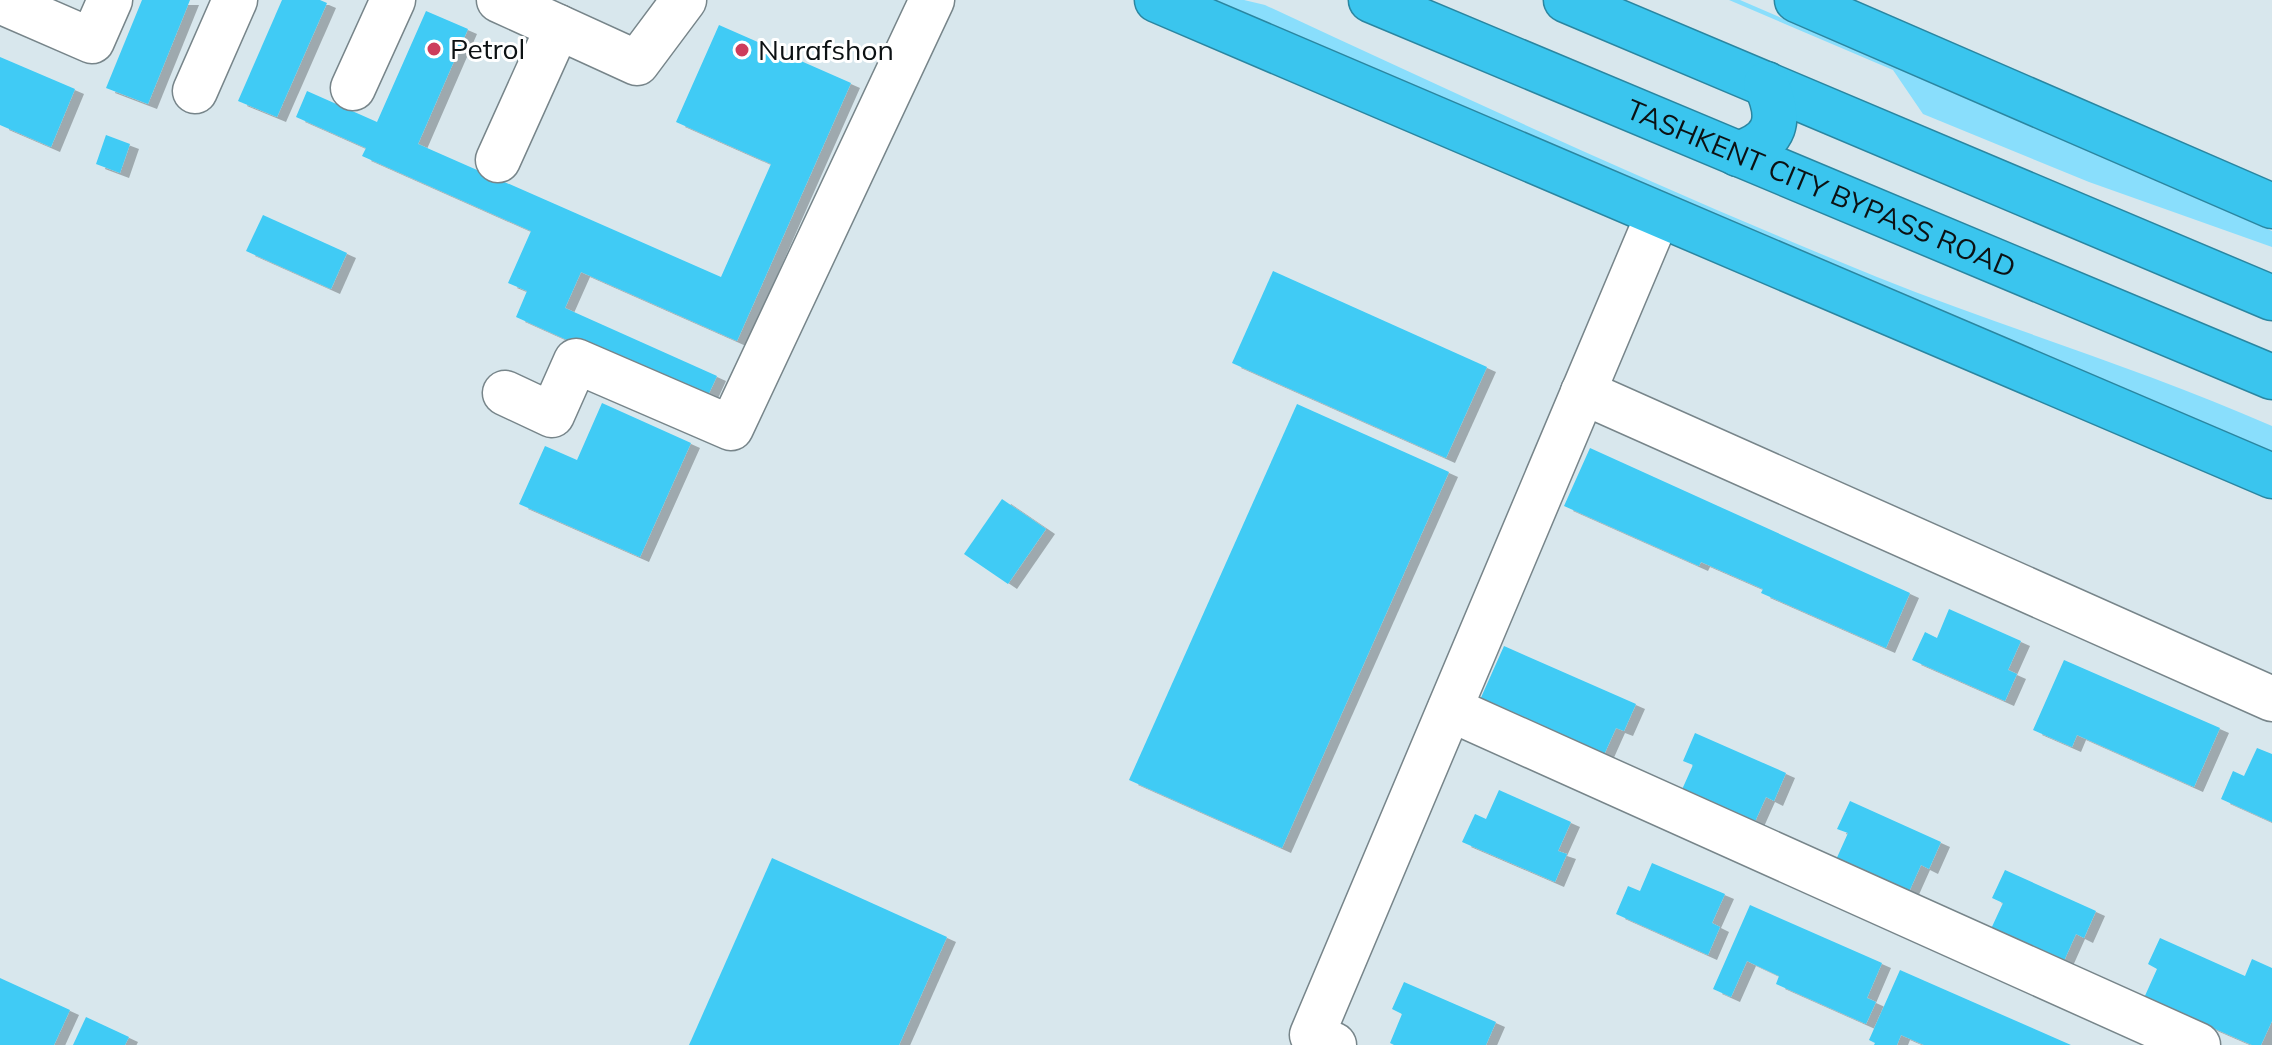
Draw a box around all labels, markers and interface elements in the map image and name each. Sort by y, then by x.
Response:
place label: Petrol [450,31,525,66]
place label: Nurafshon [758,32,894,67]
marker: Petrol [425,40,443,58]
marker: Nurafshon [733,41,751,59]
street label: TASHKENT CITY BYPASS ROAD [1622,91,2021,285]

